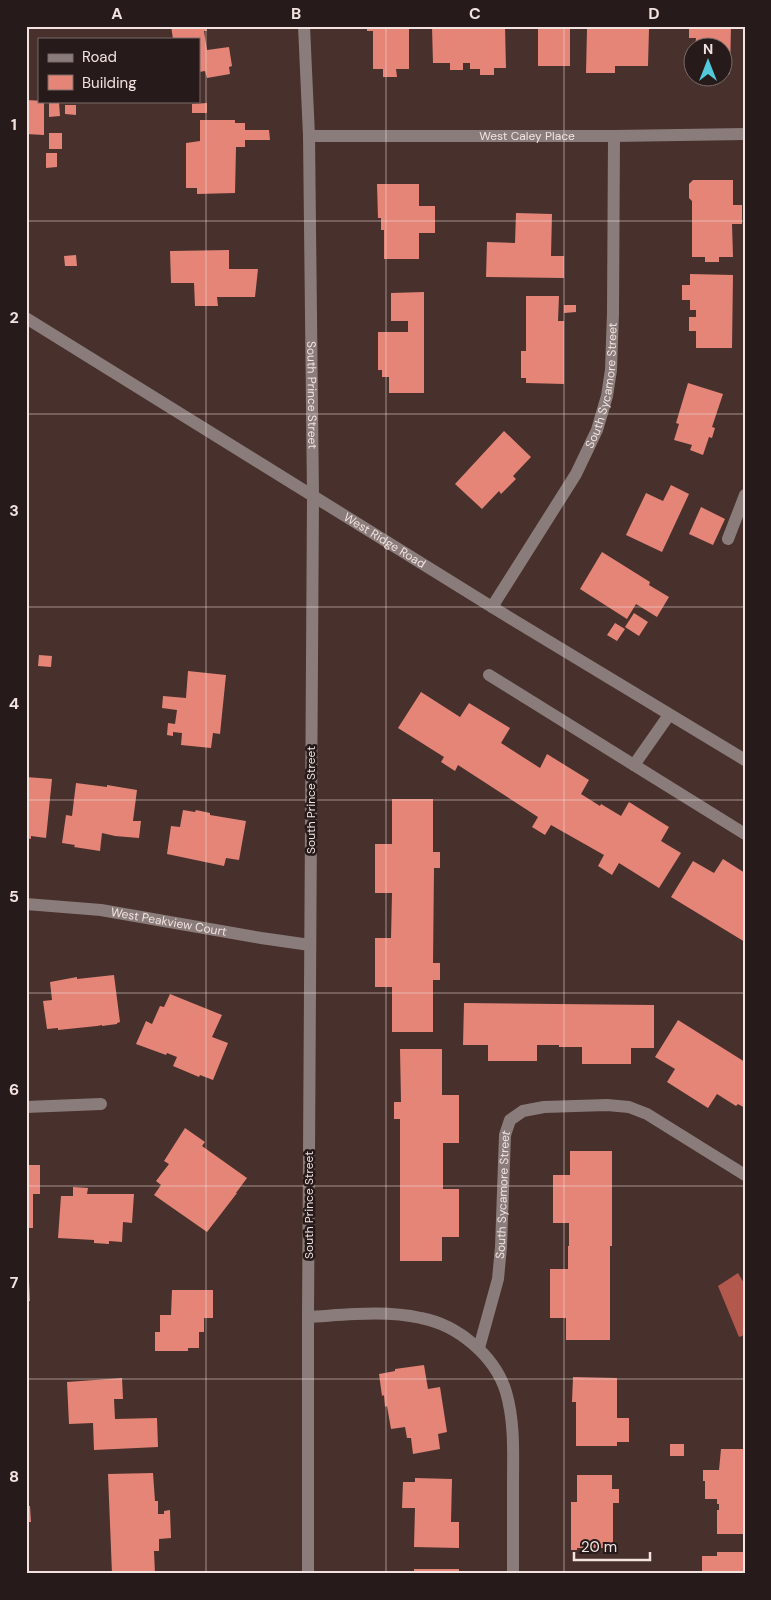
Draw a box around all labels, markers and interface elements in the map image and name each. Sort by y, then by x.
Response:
text: A [111,3,123,24]
text: B [291,3,301,24]
text: C [469,3,481,24]
text: D [648,3,660,24]
legend [38,38,200,102]
north arrow [684,38,734,88]
text: N [703,40,713,58]
text: Road [82,47,117,67]
text: Building [82,73,137,93]
text: 1 [11,114,17,135]
street label: West Caley Place [479,128,575,144]
text: 2 [9,307,19,328]
street label: South Sycamore Street [581,322,621,451]
street label: South Prince Street [303,341,320,449]
text: 3 [9,500,19,521]
street label: West Ridge Road [341,509,429,572]
text: 4 [9,693,19,714]
street label: South Prince Street [303,746,319,854]
text: 5 [9,886,19,907]
street label: West Peakview Court [109,904,228,940]
text: 6 [9,1079,19,1100]
street label: South Sycamore Street [492,1128,514,1260]
street label: South Prince Street [301,1151,317,1259]
text: 7 [10,1272,19,1293]
text: 8 [9,1466,19,1487]
scale bar [574,1530,650,1562]
text: 20 m [581,1537,617,1557]

